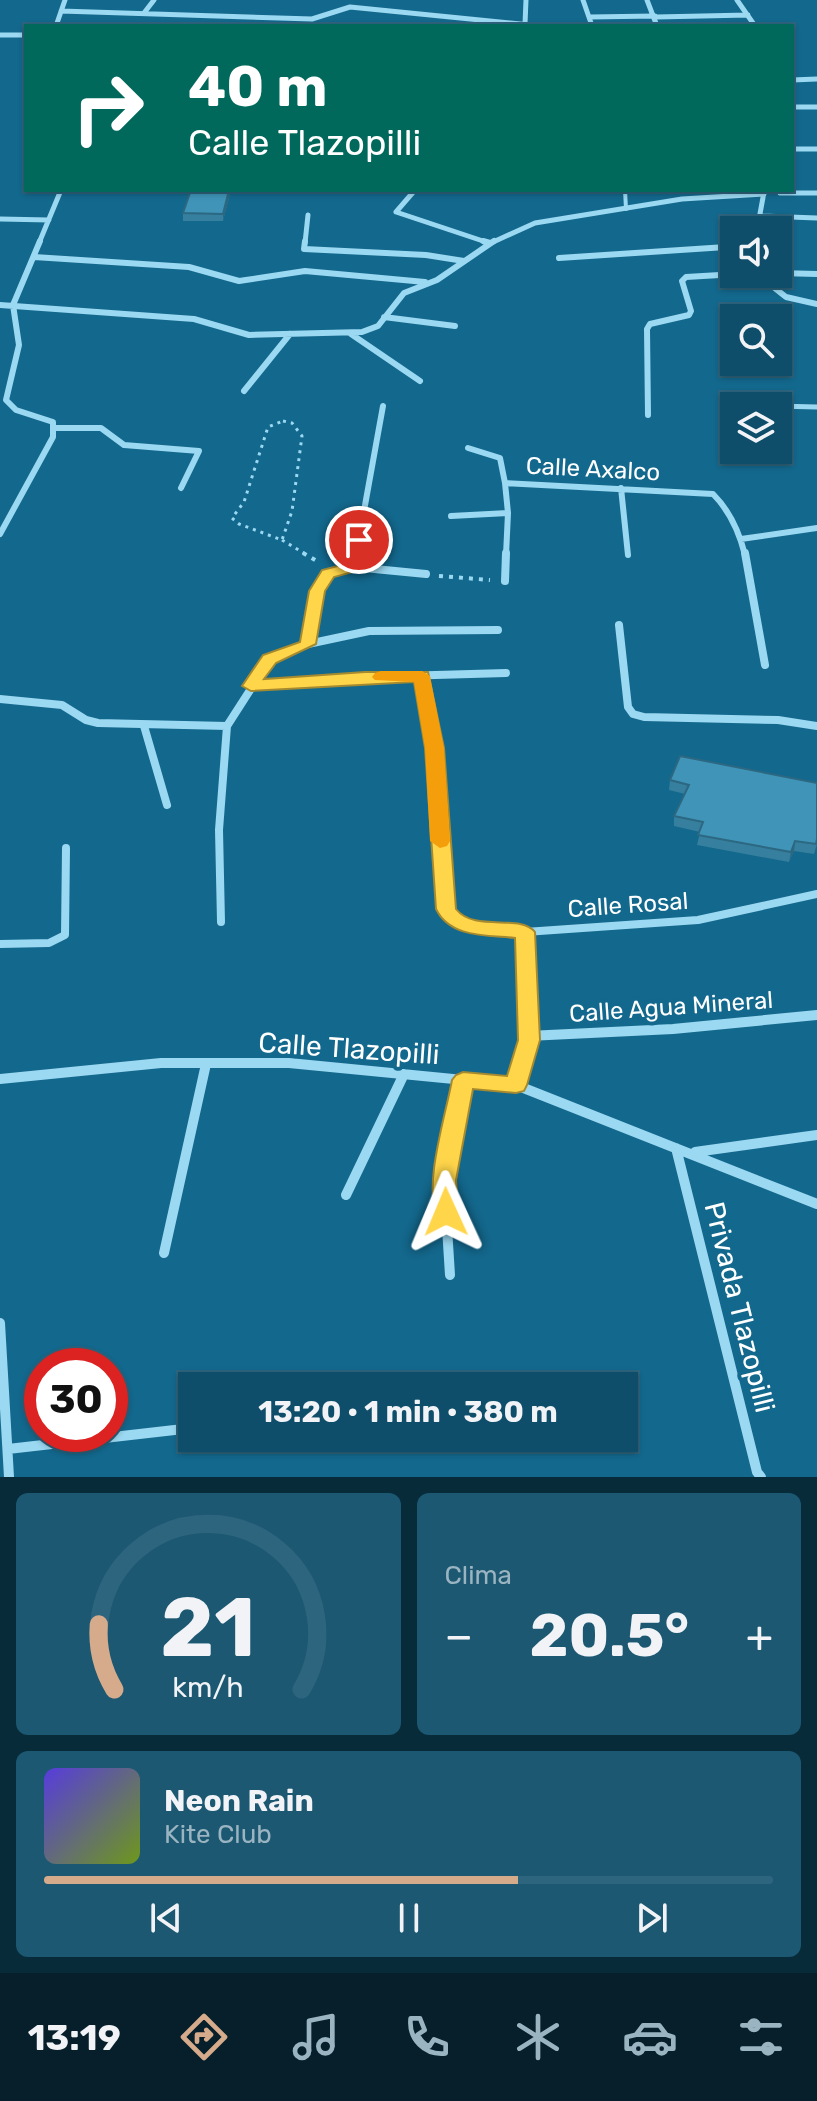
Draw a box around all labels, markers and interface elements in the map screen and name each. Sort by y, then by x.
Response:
text: 40 m [188,54,328,120]
icon: right [56,56,160,160]
text: Calle Tlazopilli [188,121,421,164]
map controls [720,216,792,464]
button: sound [720,216,792,288]
button: search [720,304,792,376]
button: layers [720,392,792,464]
street label: Calle Axalco [525,451,661,487]
pin [325,506,393,574]
icon: arrive [337,518,381,562]
street label: Calle Rosal [567,887,689,923]
street label: Calle Agua Mineral [568,986,774,1028]
street label: Calle Tlazopilli [257,1026,441,1071]
position arrow [404,1170,488,1254]
street label: Privada Tlazopilli [697,1198,782,1416]
speed limit sign: 30 [24,1348,128,1452]
text: 13:20 · 1 min · 380 m [258,1394,558,1430]
text: Clima [445,1560,512,1591]
text: 21 [161,1578,256,1677]
text: 20.5° [529,1600,689,1671]
text: − [445,1610,473,1662]
text: + [746,1610,773,1662]
text: km/h [173,1670,244,1704]
text: Neon Rain [164,1783,314,1819]
text: Kite Club [164,1819,272,1850]
icon: previous [144,1896,188,1940]
icon: pause [387,1896,431,1940]
icon: next [630,1896,674,1940]
icon: directions [176,2009,232,2065]
icon: music [288,2009,344,2065]
icon: phone [399,2009,455,2065]
icon: climate [510,2009,566,2065]
icon: car [622,2009,678,2065]
icon: filters [733,2009,789,2065]
text: 13:19 [28,2016,121,2059]

